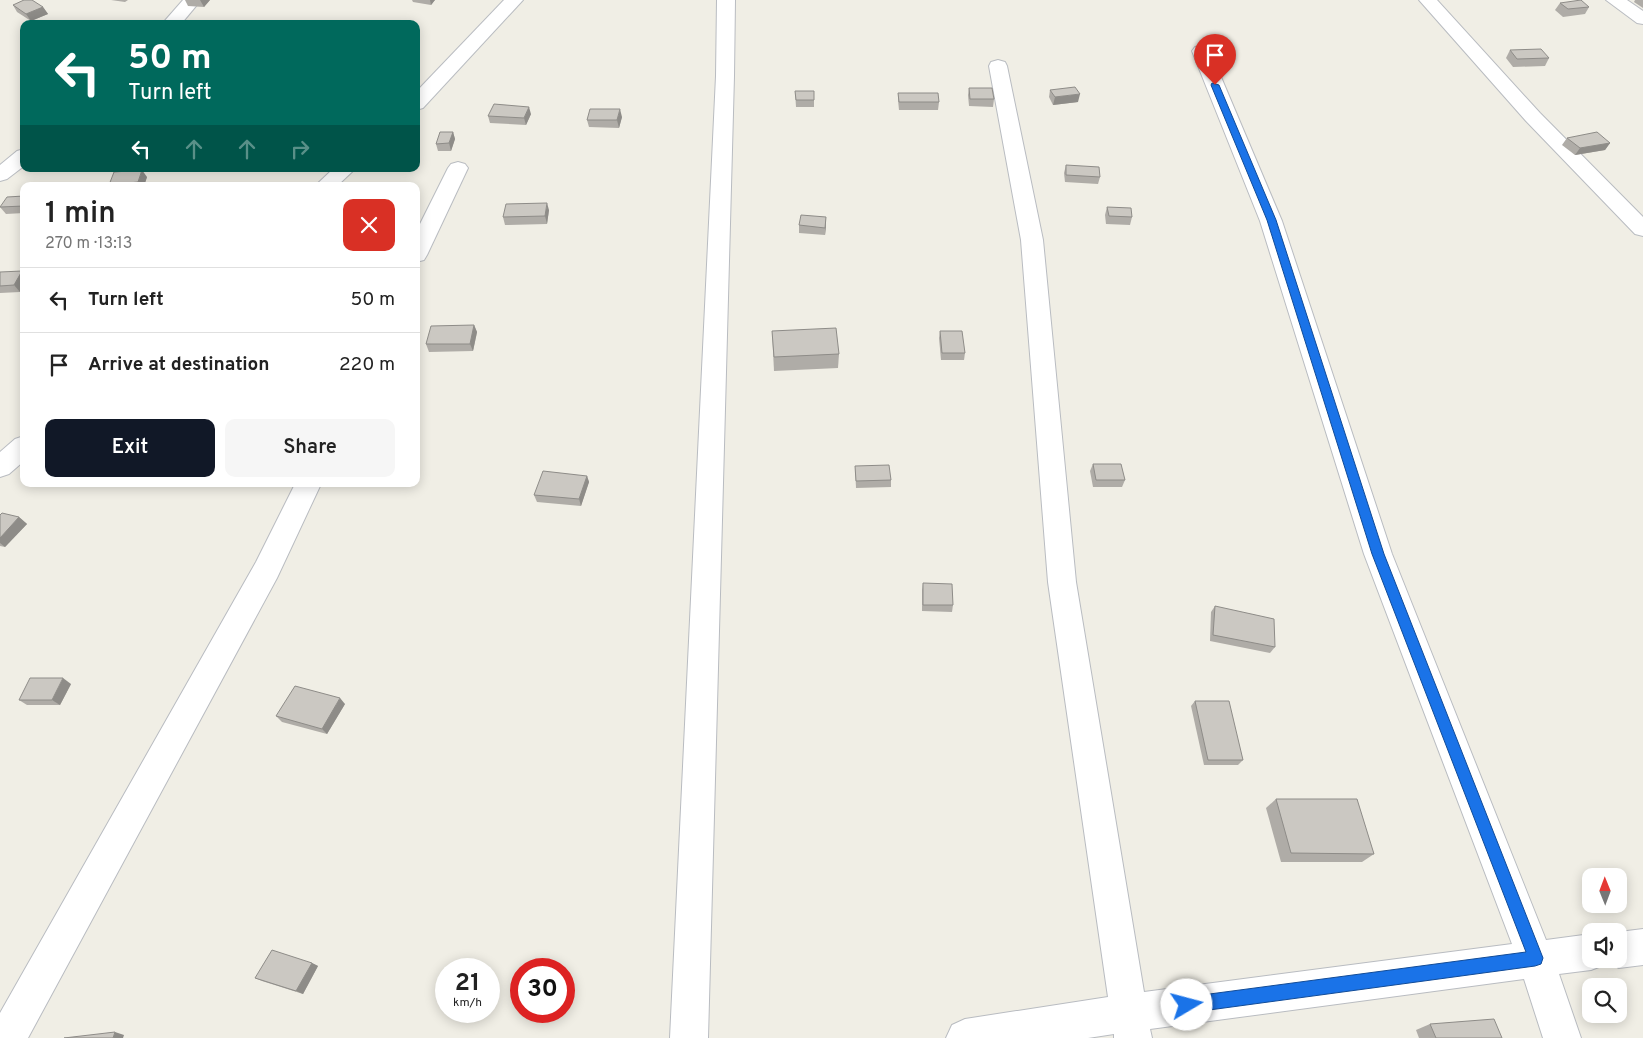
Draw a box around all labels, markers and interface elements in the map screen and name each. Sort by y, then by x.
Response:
pin [1194,34,1236,85]
text: 50 m [128,37,212,81]
icon: left [45,40,110,105]
icon: arrive [1201,41,1229,69]
text: Turn left [128,80,211,107]
icon: left [127,135,155,163]
icon: ahead [180,135,208,163]
icon: ahead [233,135,261,163]
icon: right [286,135,314,163]
text: 1 min [45,196,116,233]
button: close [343,199,395,251]
text: 270 m · 13:13 [45,234,132,254]
icon: left [45,286,73,314]
text: Turn left [88,288,164,312]
text: 50 m [350,288,395,312]
icon: arrive [45,351,73,379]
text: Arrive at destination [88,353,269,377]
text: 220 m [339,353,395,377]
button: Exit [45,419,215,477]
button: Share [225,419,395,477]
north arrow [1582,868,1628,912]
map controls [1582,868,1627,1023]
button: sound [1582,923,1627,968]
speed limit sign: 30 [510,958,575,1023]
text: 21 [455,968,480,1000]
position arrow [1160,978,1212,1030]
button: search [1582,978,1627,1023]
text: km/h [453,995,482,1011]

